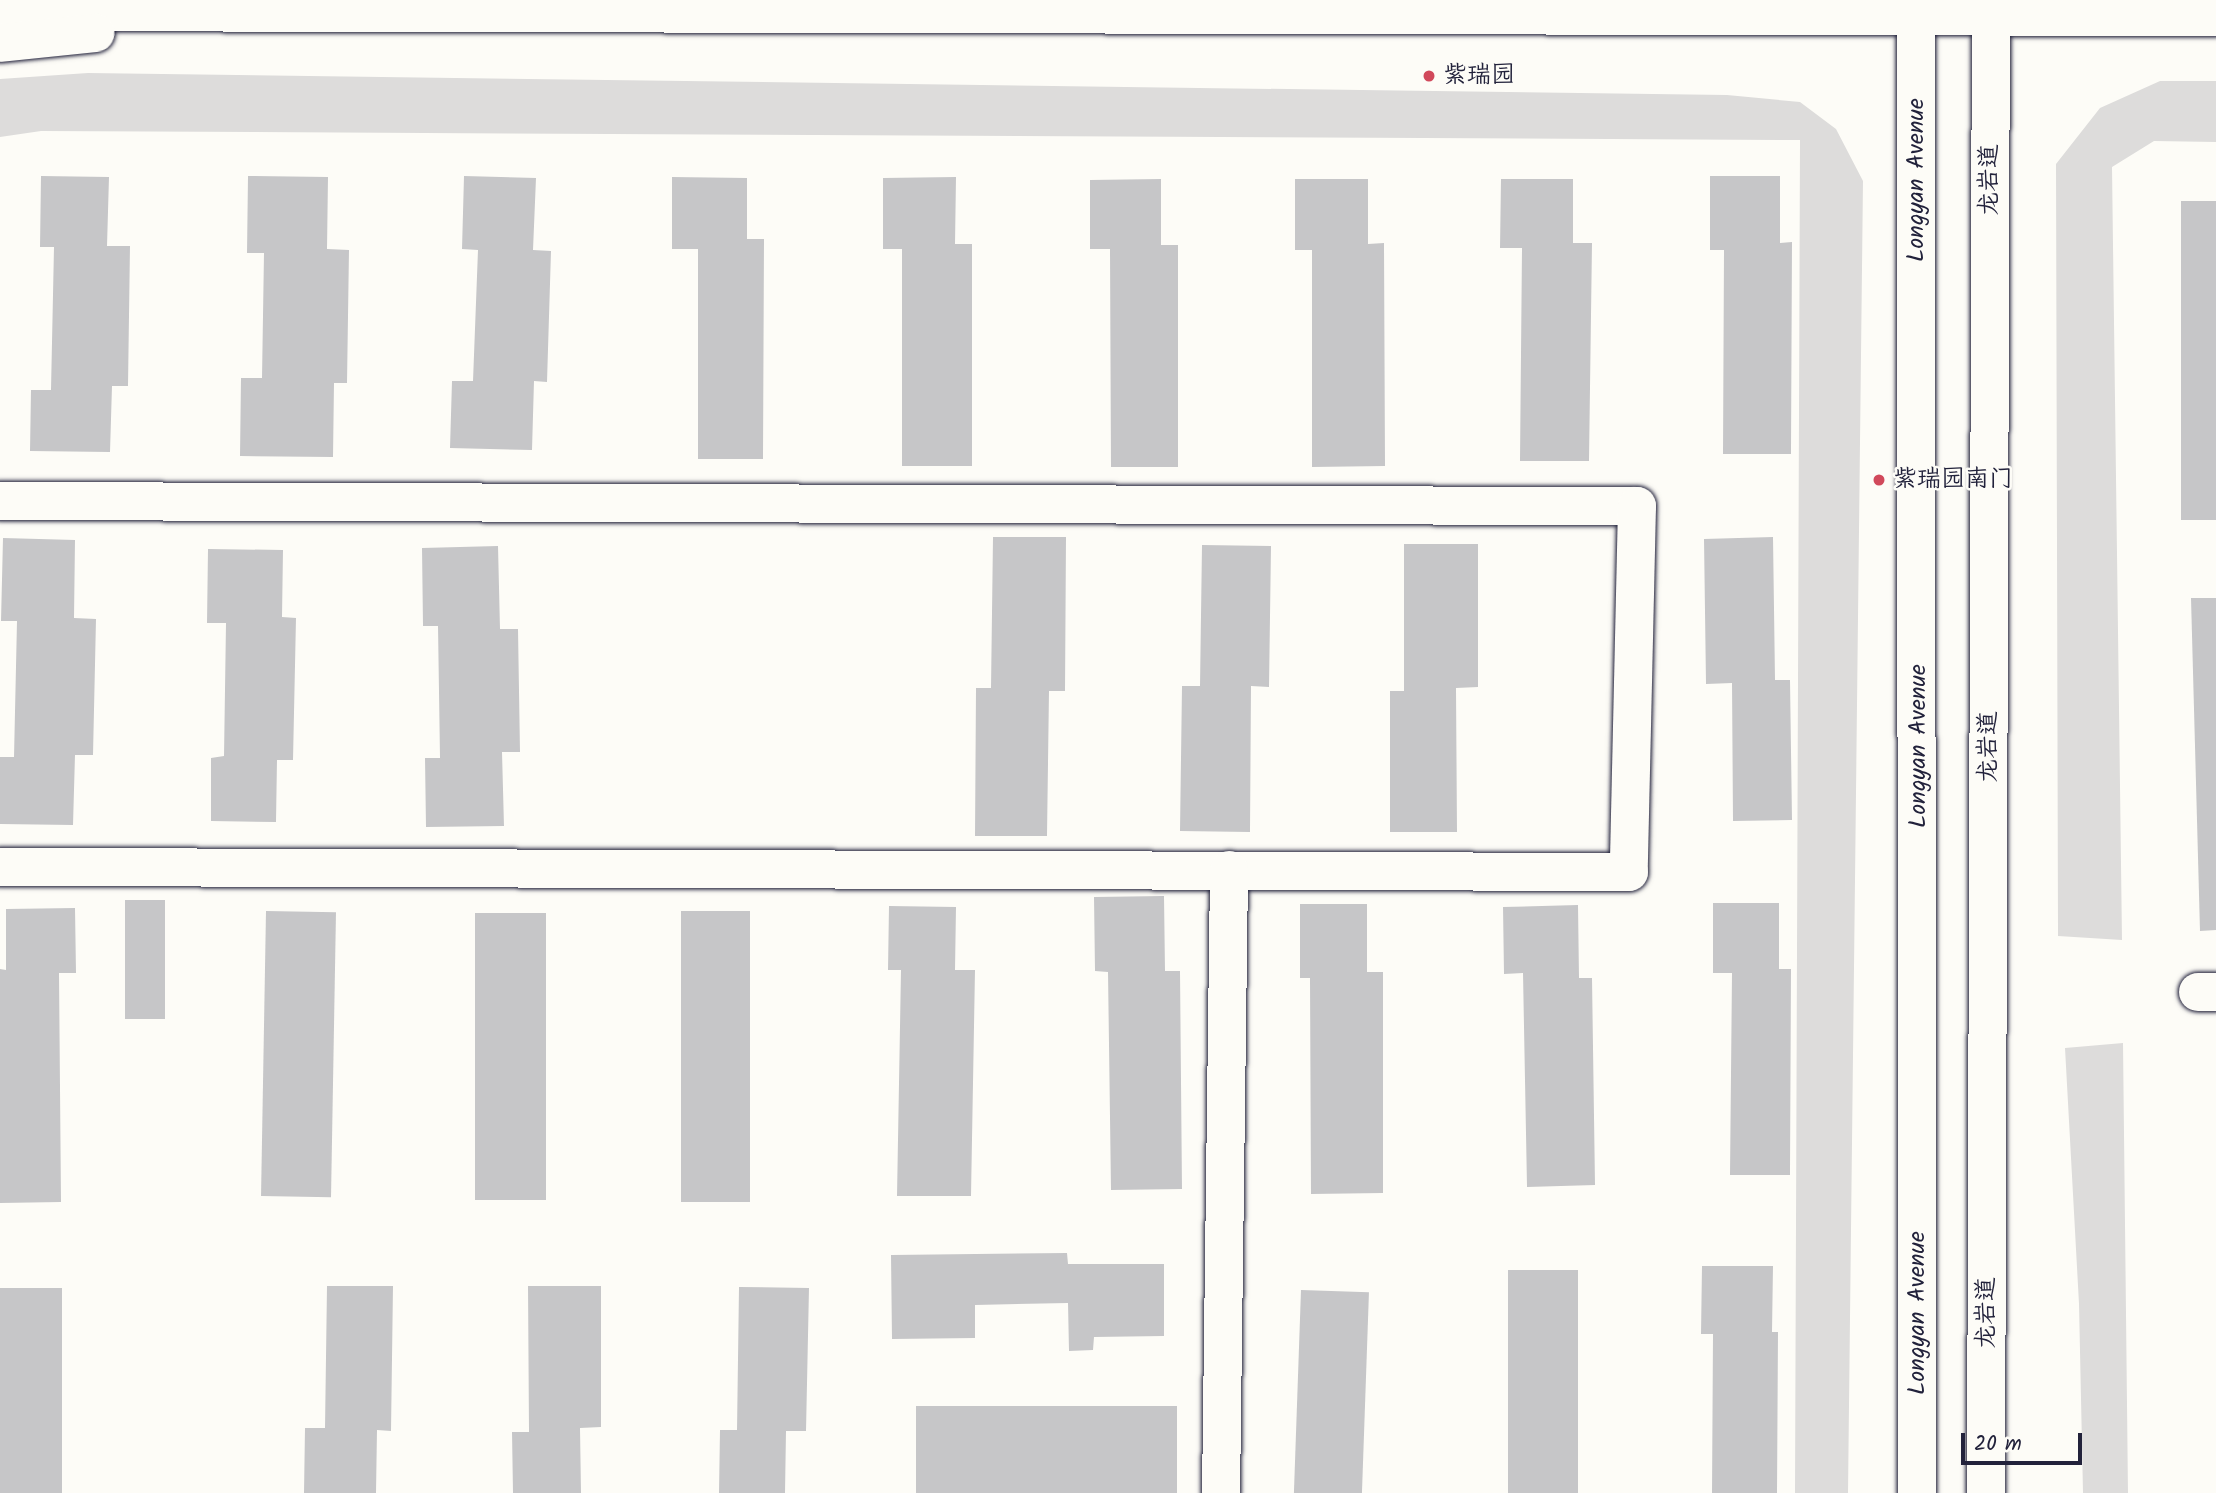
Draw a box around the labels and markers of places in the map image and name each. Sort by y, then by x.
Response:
place label: 紫瑞园 [1443,62,1515,90]
marker: 紫瑞园 [1421,68,1437,84]
place label: 紫瑞园南门 [1893,466,2013,494]
marker: 紫瑞园南门 [1871,472,1887,488]

